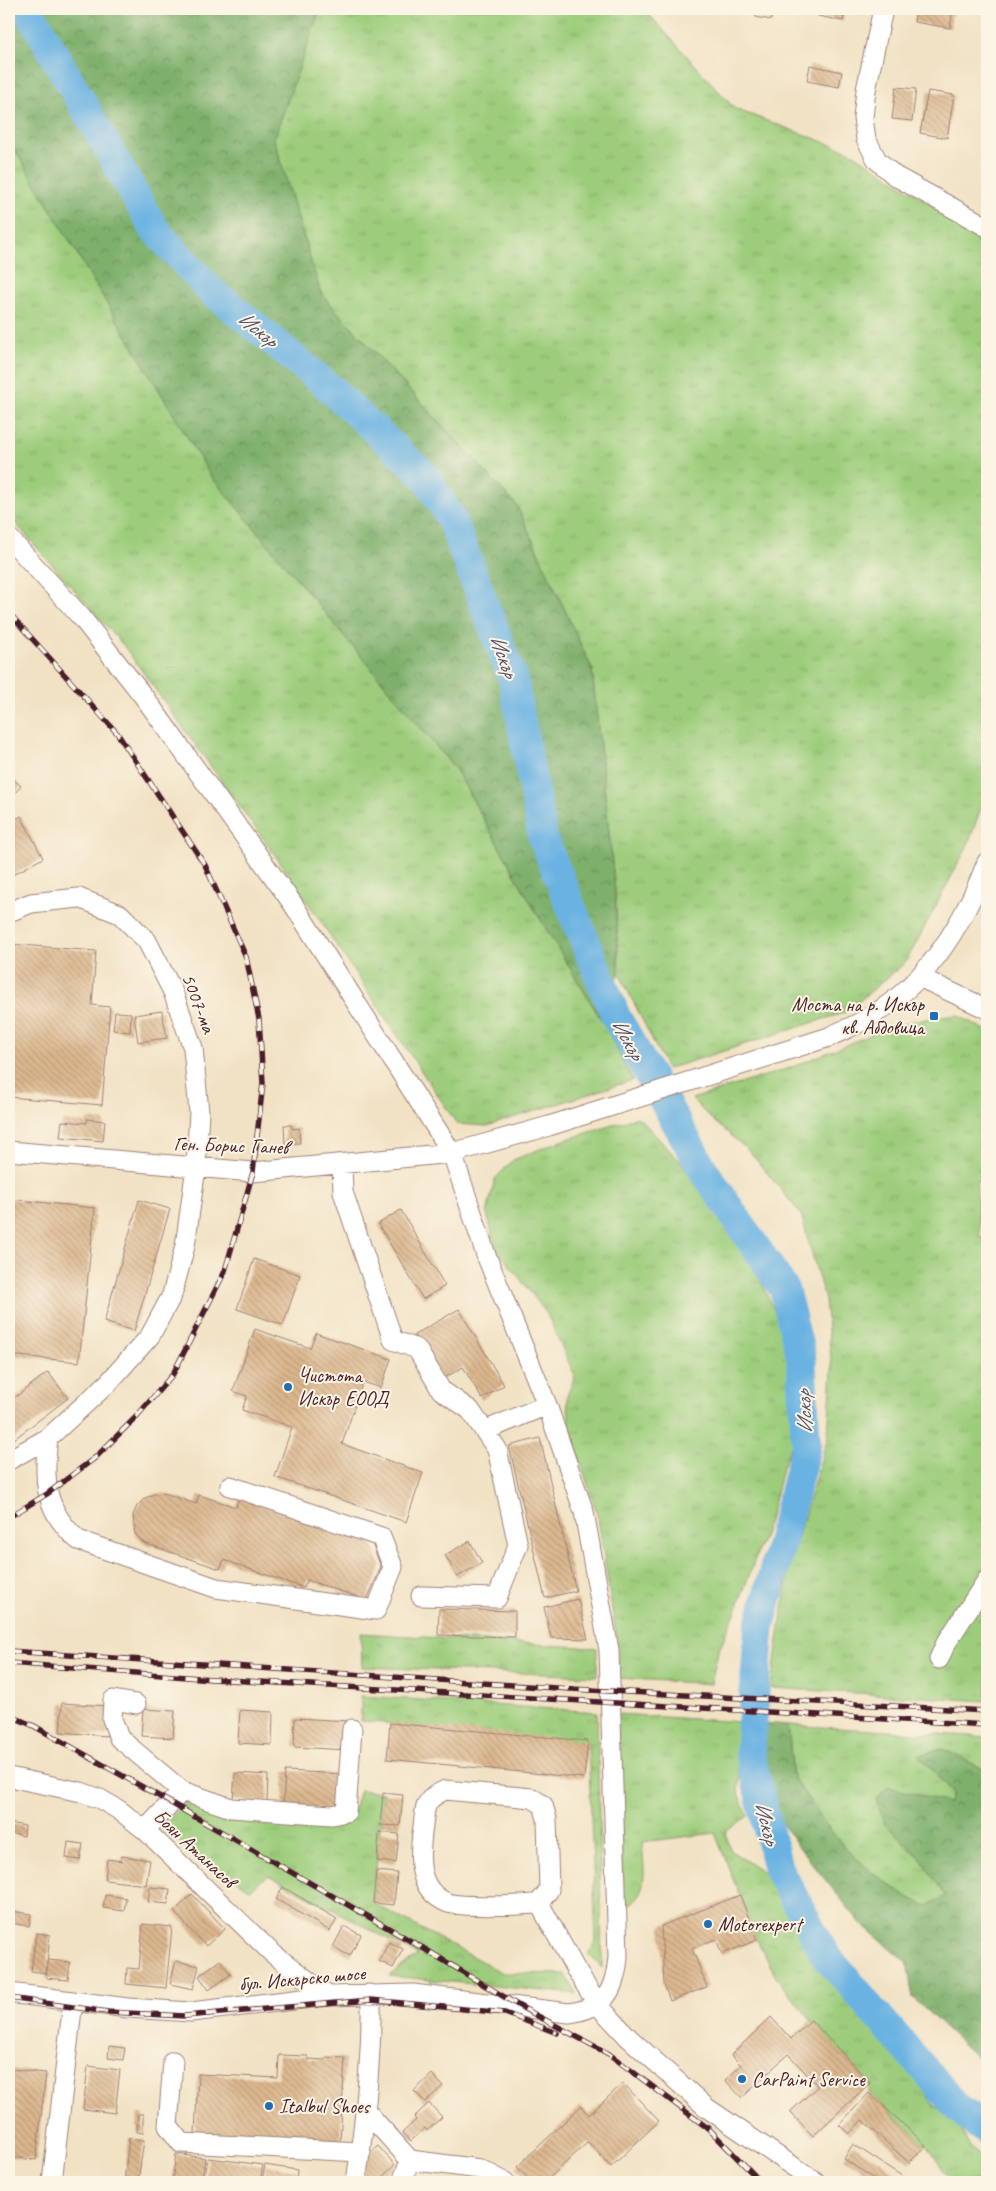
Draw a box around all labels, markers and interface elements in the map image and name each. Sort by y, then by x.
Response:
water label: Искър [233,305,285,355]
water label: Искър [484,631,525,684]
street label: 5007-ма [176,970,222,1038]
place label: Моста на р. Искър кв. Абдовица [791,992,926,1040]
marker: Моста на р. Искър кв. Абдовица [928,1010,940,1022]
water label: Искър [606,1014,651,1067]
street label: Ген. Борис Ганев [173,1131,294,1160]
place label: Чистота Искър ЕООД [298,1363,390,1411]
marker: Чистота Искър ЕООД [282,1381,294,1393]
water label: Искър [790,1387,818,1434]
water label: Искър [749,1799,786,1850]
street label: Боян Атанасов [148,1804,244,1895]
place label: Motorexpert [718,1912,805,1937]
marker: Motorexpert [702,1918,714,1930]
street label: бул. Искърско шосе [238,1960,368,1996]
place label: CarPaint Service [752,2067,866,2092]
marker: CarPaint Service [736,2073,748,2085]
place label: Italbul Shoes [279,2094,372,2119]
marker: Italbul Shoes [263,2100,275,2112]

